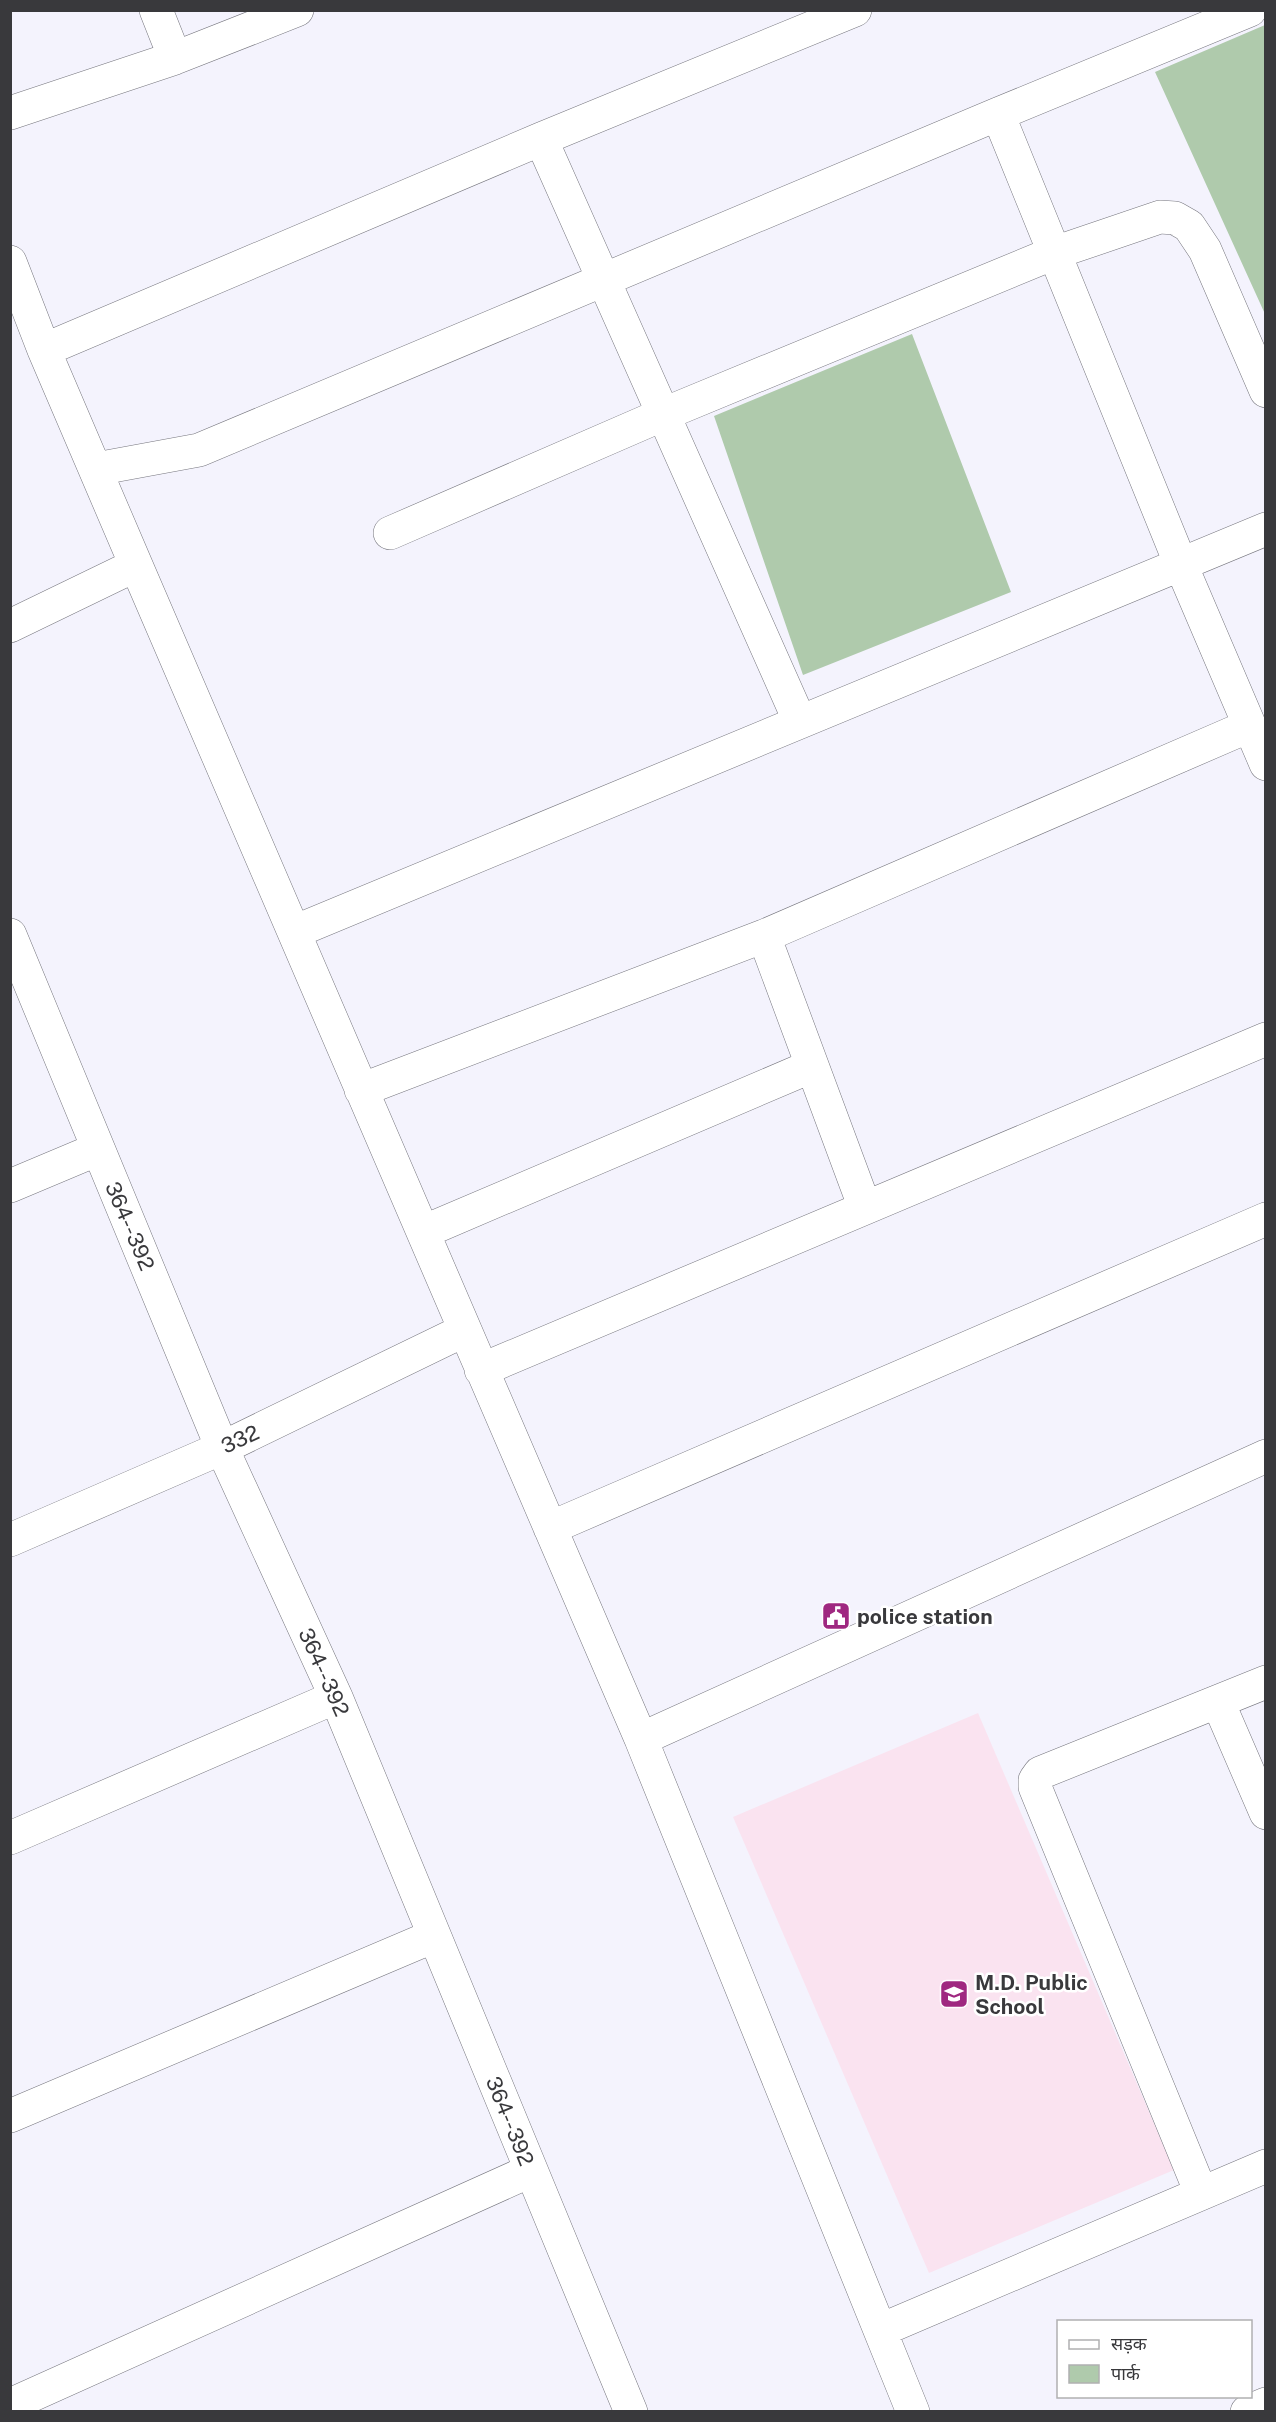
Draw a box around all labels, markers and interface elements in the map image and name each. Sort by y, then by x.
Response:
street label: 364--392 [100,1178,160,1274]
street label: 332 [217,1419,263,1459]
public building icon: police station [820,1600,852,1632]
place label: police station [857,1604,993,1629]
street label: 364--392 [293,1624,355,1720]
place label: M.D. Public School [975,1970,1088,2019]
school or university icon: M.D. Public School [938,1978,970,2010]
street label: 364--392 [481,2073,539,2169]
legend [1057,2320,1252,2398]
text: सड़क [1111,2333,1148,2354]
text: पार्क [1111,2363,1141,2384]

